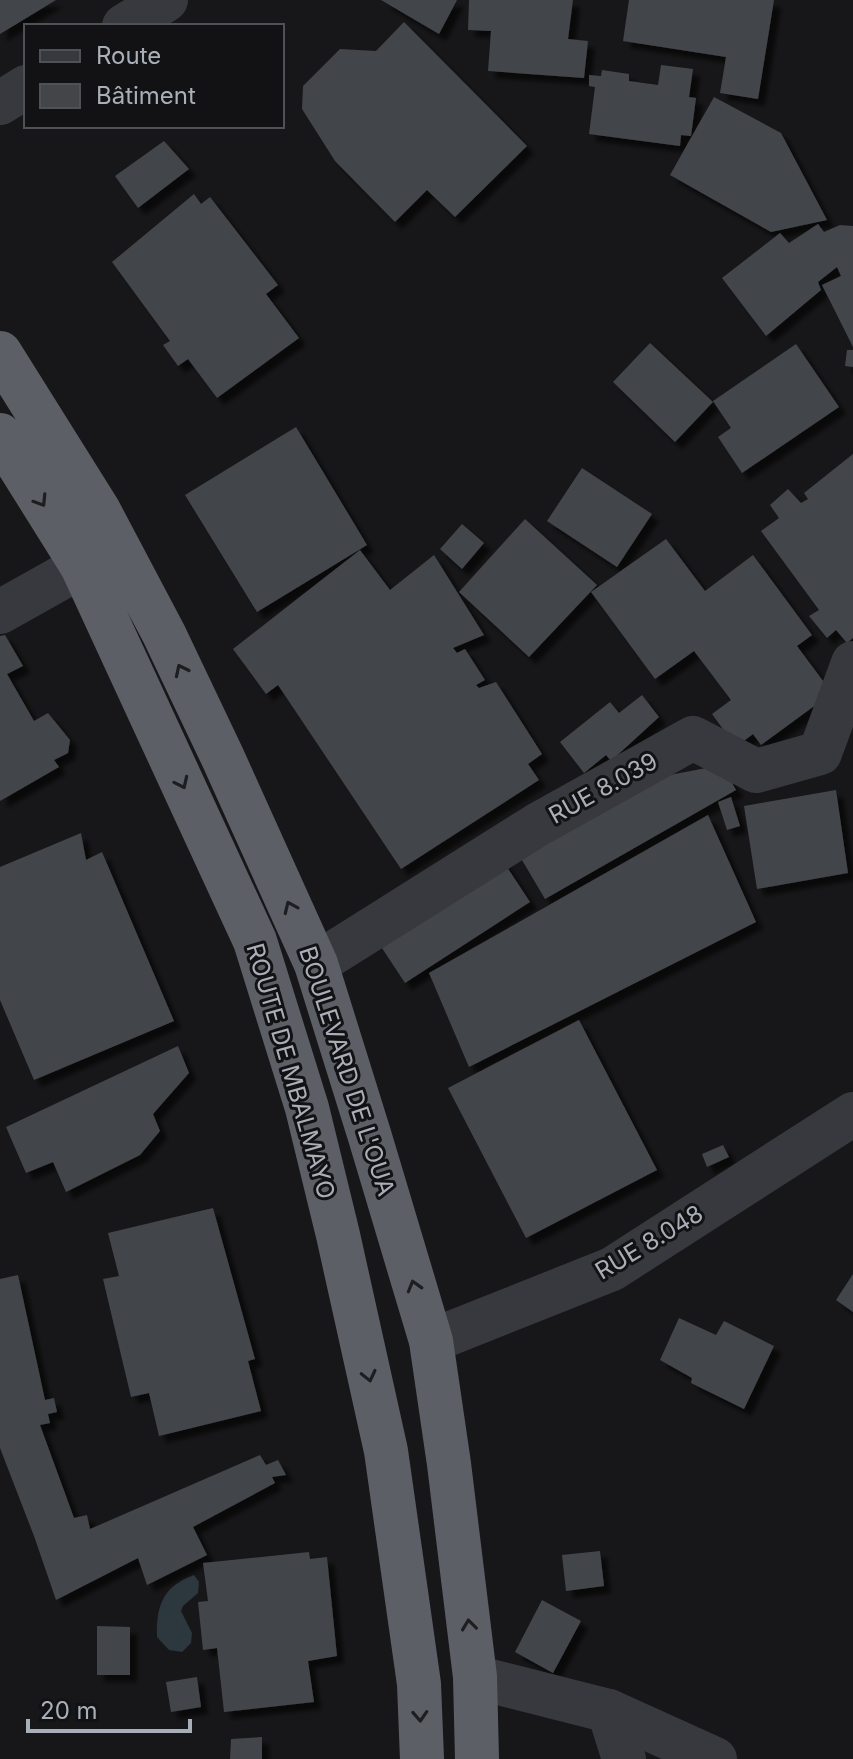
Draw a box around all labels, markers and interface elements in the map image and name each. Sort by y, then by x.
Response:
legend [24,24,284,128]
text: Route [96,41,161,70]
text: Bâtiment [96,81,196,110]
one-way arrow [32,492,47,507]
one-way arrow [175,664,191,679]
street label: RUE 8.039 [544,746,662,830]
one-way arrow [172,775,188,790]
one-way arrow [284,900,300,915]
street label: ROUTE DE MBALMAYO [241,940,341,1202]
street label: BOULEVARD DE L'OUA [293,943,401,1199]
street label: RUE 8.048 [590,1199,708,1285]
one-way arrow [407,1280,423,1294]
one-way arrow [360,1369,377,1383]
one-way arrow [461,1619,478,1632]
scale bar [28,1683,190,1733]
text: 20 m [40,1696,98,1725]
one-way arrow [411,1710,428,1723]

